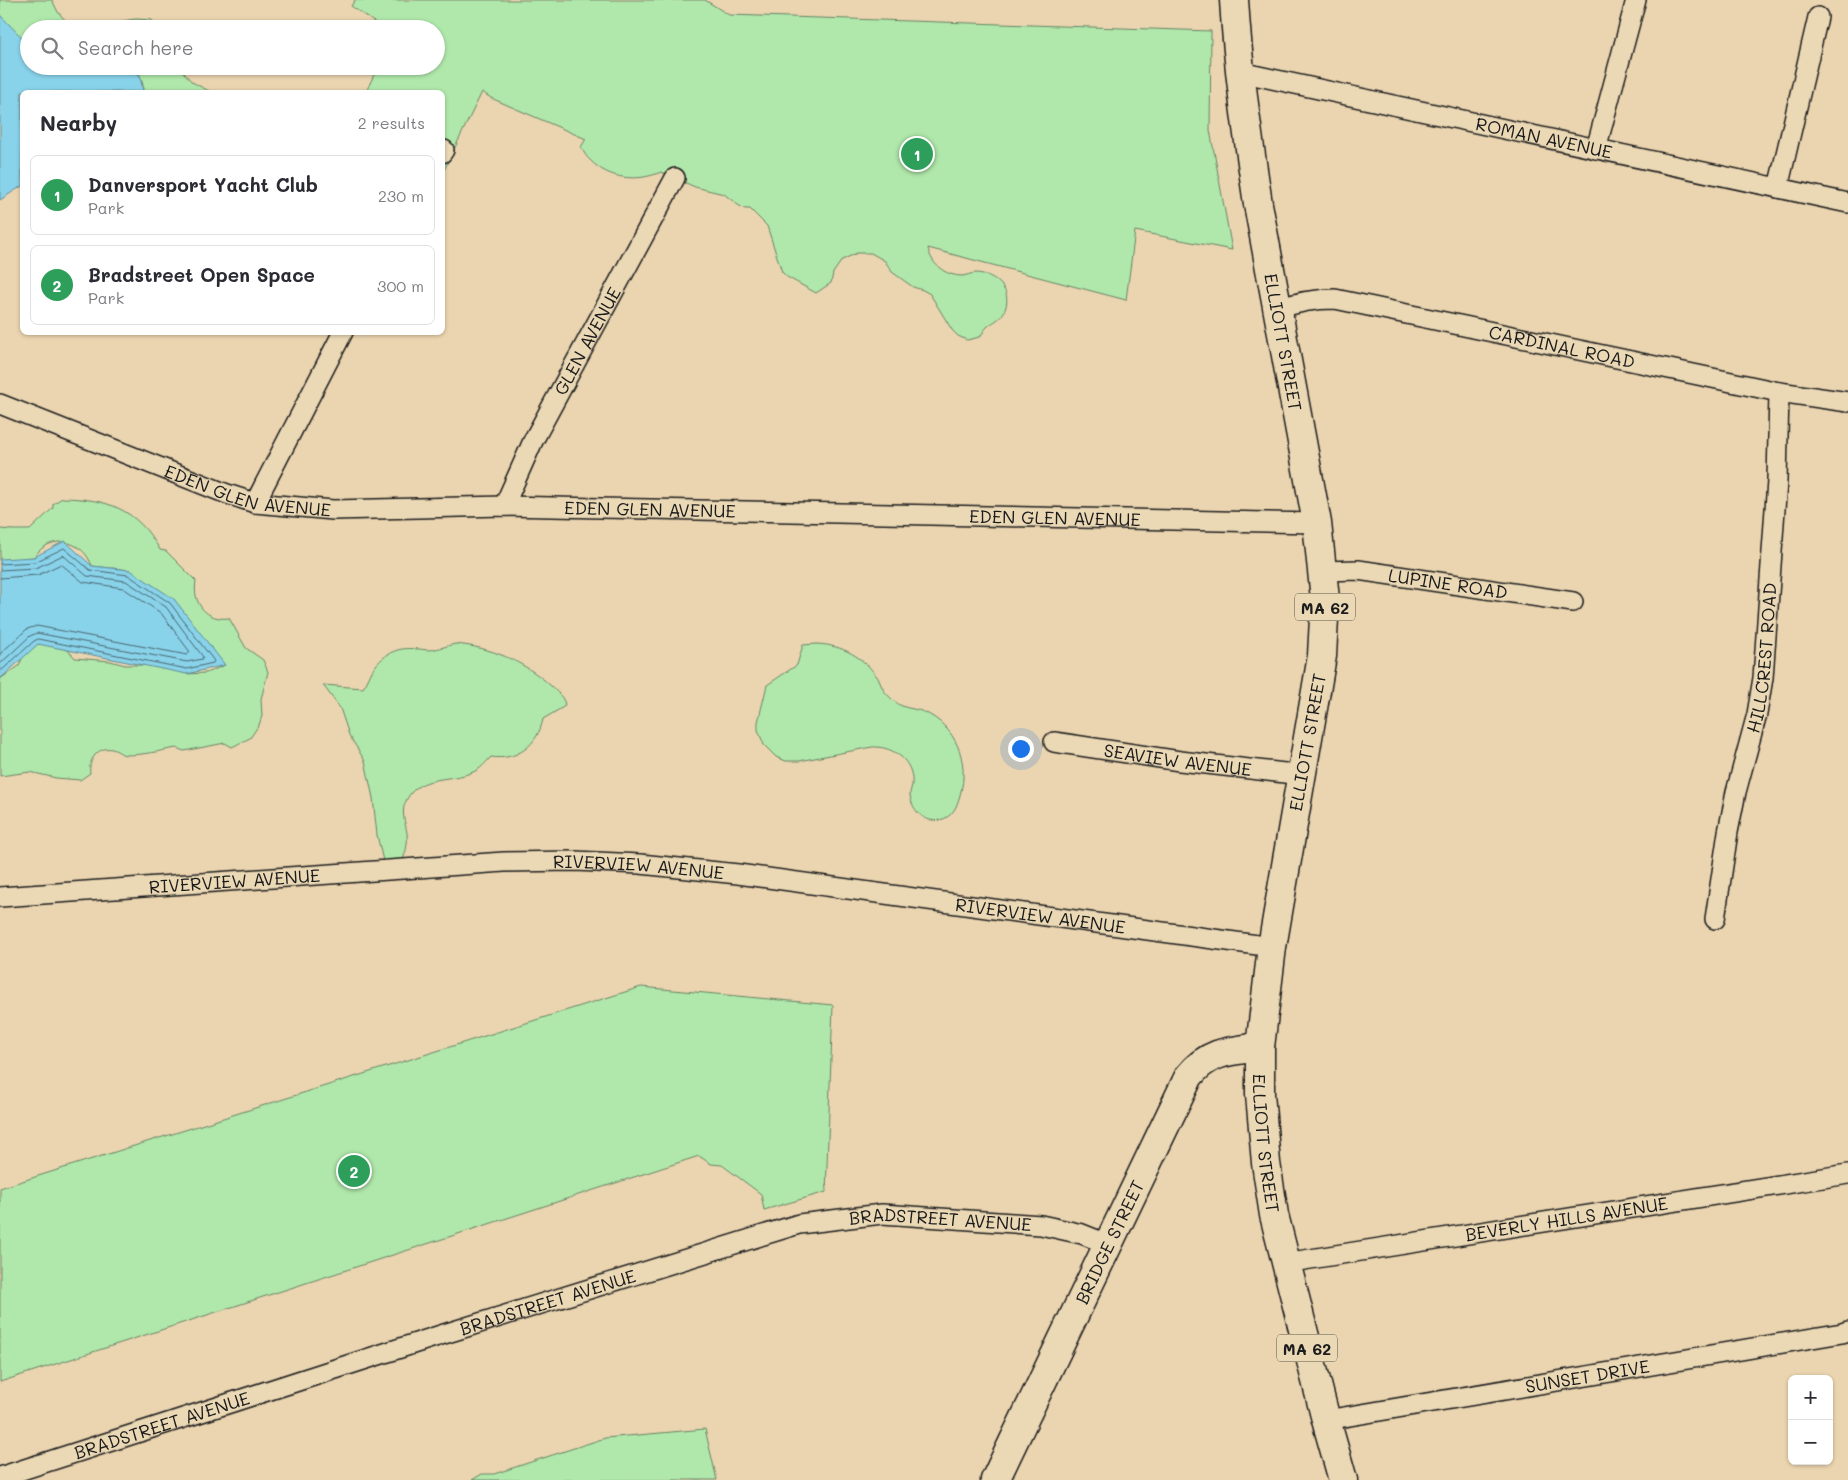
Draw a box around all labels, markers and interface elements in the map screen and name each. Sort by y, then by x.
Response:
search box [20,20,445,75]
icon: search [38,34,66,62]
text: Search here [78,35,194,60]
text: Nearby [40,109,117,136]
street label: ROMAN AVENUE [1474,111,1614,164]
text: 2 results [358,112,425,133]
pin: 1 [901,135,933,173]
text: Danversport Yacht Club [88,172,318,197]
text: 1 [53,185,61,206]
text: 230 m [378,185,424,206]
text: Park [88,197,124,218]
text: Bradstreet Open Space [88,262,315,287]
street label: ELLIOTT STREET [1259,271,1308,413]
text: 2 [53,275,61,296]
text: 300 m [377,275,424,296]
street label: GLEN AVENUE [548,283,626,399]
text: Park [88,287,124,308]
street label: CARDINAL ROAD [1487,320,1637,374]
street label: EDEN GLEN AVENUE [161,459,332,522]
street label: EDEN GLEN AVENUE [564,495,736,523]
street label: EDEN GLEN AVENUE [969,504,1141,531]
street label: LUPINE ROAD [1387,563,1509,604]
street label: HILLCREST ROAD [1740,582,1782,736]
road number: MA 62 [1295,594,1355,620]
street label: ELLIOTT STREET [1283,671,1331,813]
your location [1008,736,1034,762]
street label: SEAVIEW AVENUE [1102,738,1253,781]
street label: RIVERVIEW AVENUE [553,849,725,885]
street label: RIVERVIEW AVENUE [148,863,321,899]
street label: RIVERVIEW AVENUE [954,892,1127,939]
street label: ELLIOTT STREET [1248,1074,1285,1214]
pin: 2 [338,1152,370,1190]
street label: BRIDGE STREET [1069,1176,1149,1308]
street label: BEVERLY HILLS AVENUE [1463,1191,1670,1246]
street label: BRADSTREET AVENUE [848,1202,1032,1236]
street label: BRADSTREET AVENUE [457,1263,639,1340]
road number: MA 62 [1277,1335,1337,1362]
street label: SUNSET DRIVE [1523,1354,1651,1398]
map controls [1788,1375,1833,1465]
button: + [1788,1375,1833,1420]
street label: BRADSTREET AVENUE [71,1385,253,1464]
button: − [1788,1420,1833,1465]

